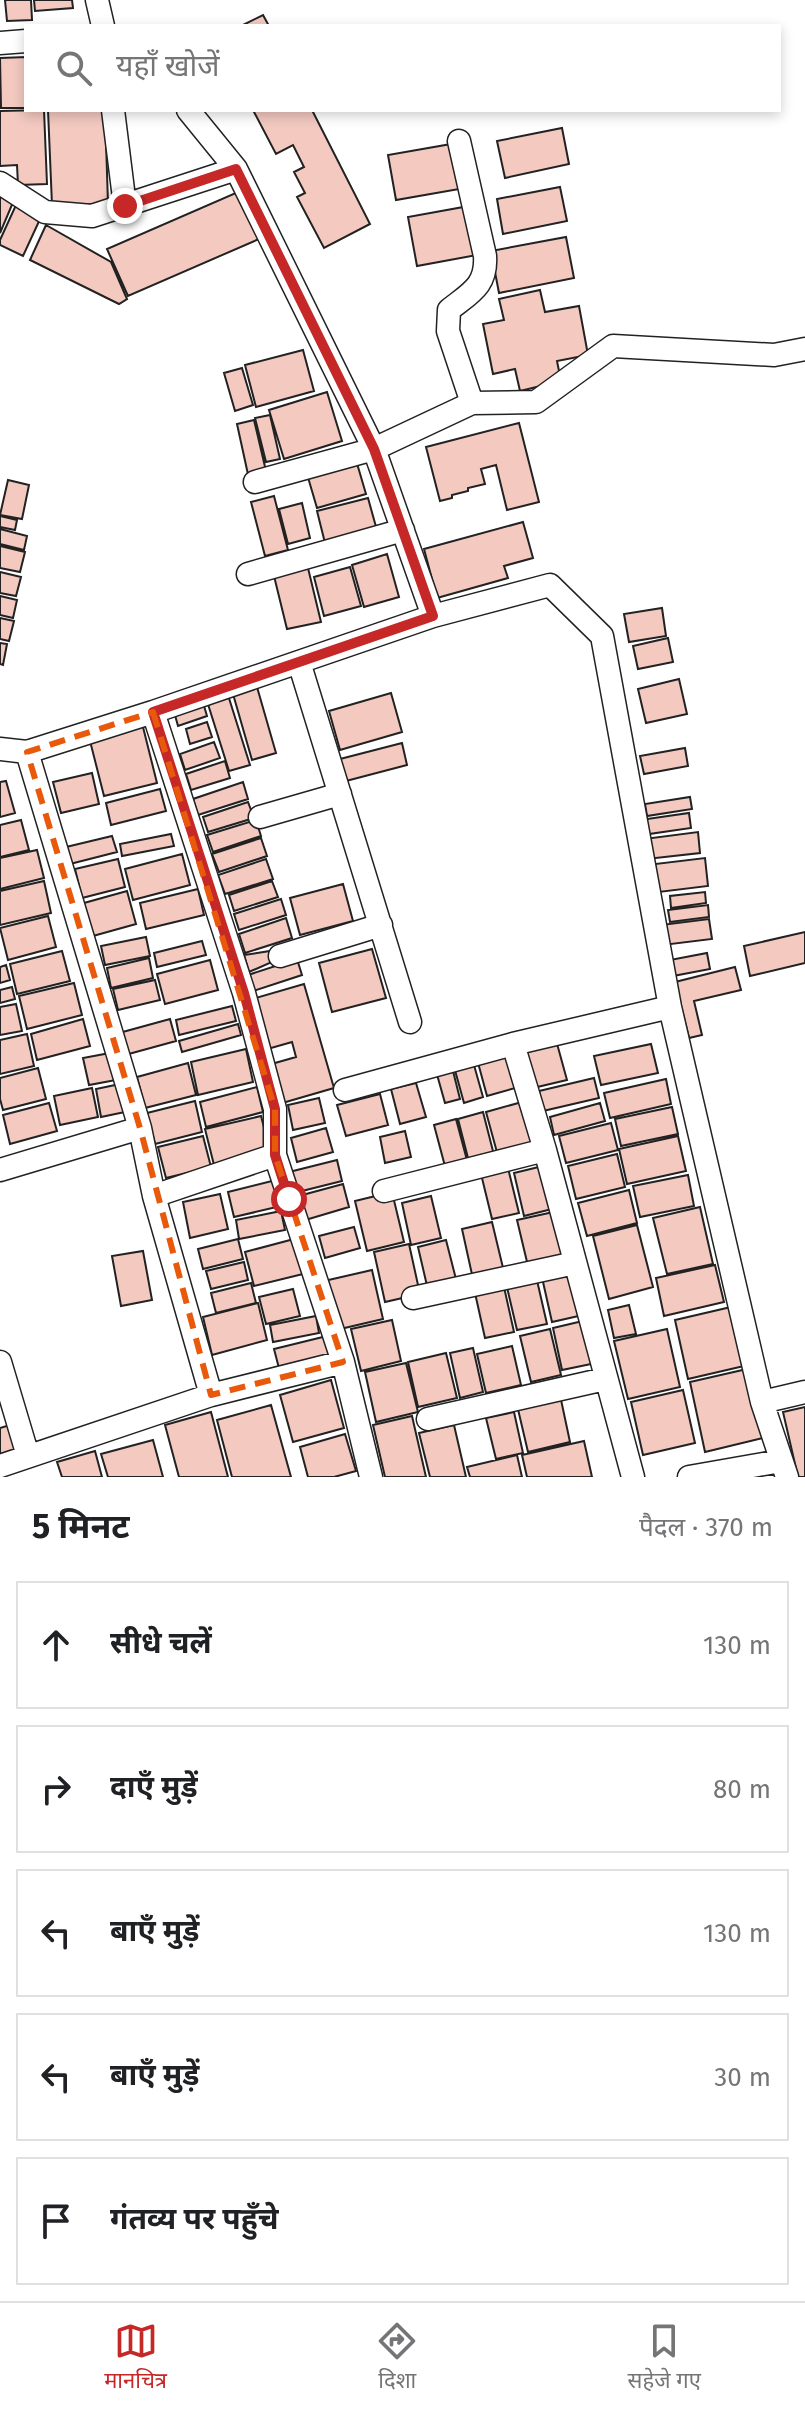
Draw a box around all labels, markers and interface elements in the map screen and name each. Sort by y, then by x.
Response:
search box [24,24,781,112]
icon: search [52,46,96,90]
text: यहाँ खोजें [116,48,220,84]
route end [107,188,143,224]
route start [271,1181,307,1217]
text: 5 मिनट [32,1506,130,1547]
text: पैदल · 370 m [639,1512,773,1543]
icon: ahead [34,1623,78,1667]
text: सीधे चलें [110,1625,212,1661]
text: 130 m [703,1630,771,1661]
icon: right [34,1767,78,1811]
text: दाएँ मुड़ें [110,1769,198,1805]
text: 80 m [713,1774,771,1805]
icon: left [34,1911,78,1955]
text: बाएँ मुड़ें [110,1913,199,1949]
text: 130 m [703,1918,771,1949]
icon: left [34,2055,78,2099]
text: बाएँ मुड़ें [110,2057,199,2093]
text: 30 m [714,2062,771,2093]
icon: arrive [34,2199,78,2243]
text: गंतव्य पर पहुँचे [110,2201,278,2237]
tab: मानचित्र [104,2319,167,2397]
tab: दिशा [375,2319,419,2397]
tab: सहेजे गए [628,2319,701,2397]

